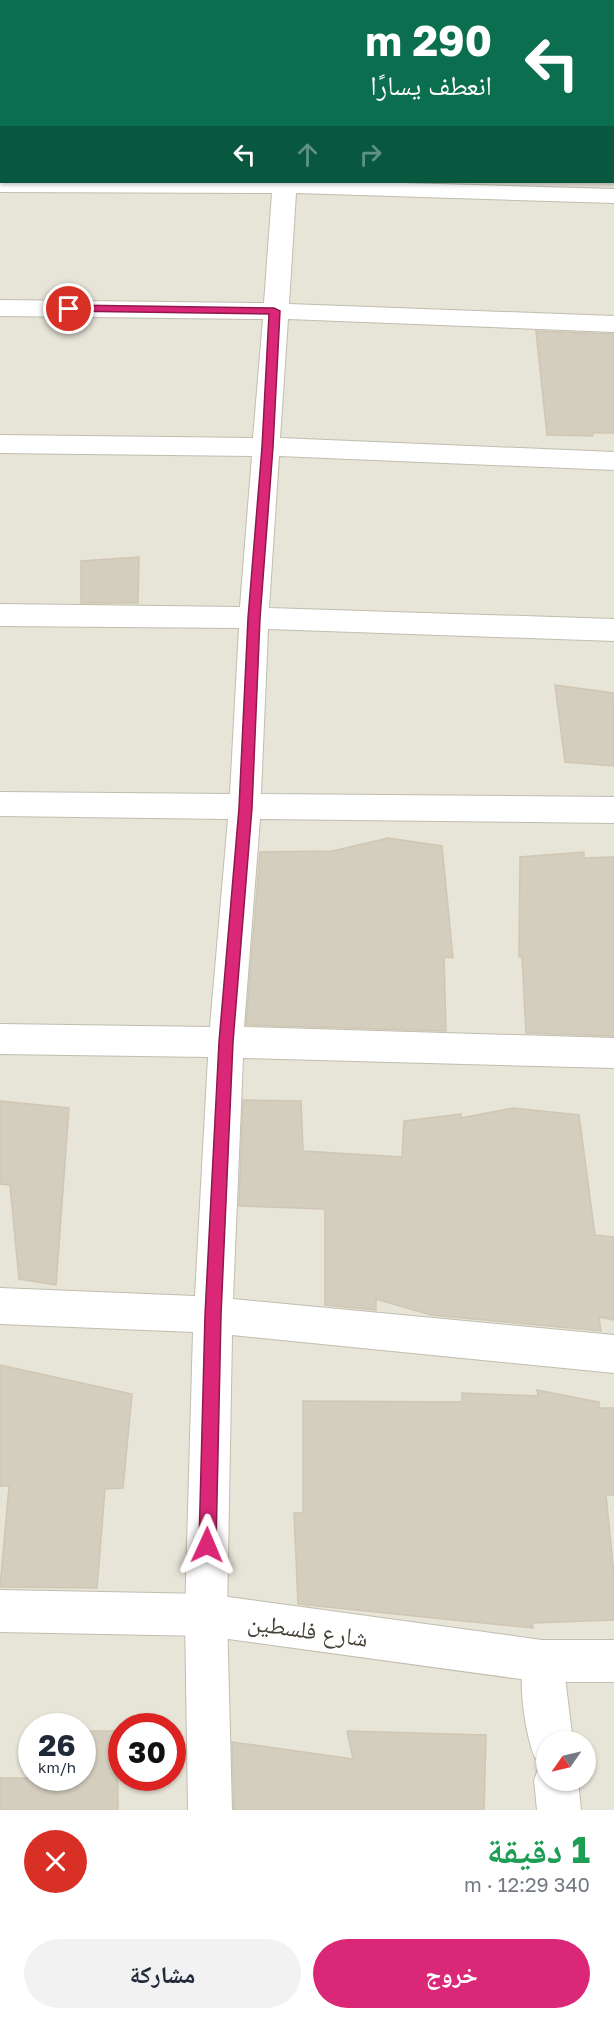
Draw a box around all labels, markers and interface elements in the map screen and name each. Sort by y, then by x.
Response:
text: 290 m [365,15,492,65]
icon: left [513,24,591,102]
text: انعطف يسارًا [370,69,492,101]
icon: left [228,138,261,171]
icon: ahead [291,138,324,171]
icon: right [354,138,387,171]
pin [43,283,94,334]
icon: arrive [52,292,85,325]
position arrow [175,1513,239,1577]
street label: شارع فلسطين [246,1606,370,1654]
speed limit sign: 30 [108,1713,186,1791]
text: 26 [38,1727,76,1763]
north arrow [536,1731,596,1791]
map controls [536,1731,596,1791]
text: km/h [38,1758,76,1776]
text: 1 دقيقة [487,1828,590,1871]
button: close [24,1830,87,1893]
text: 340 m · 12:29 [464,1872,590,1896]
button: مشاركة [24,1939,301,2008]
button: خروج [313,1939,590,2008]

